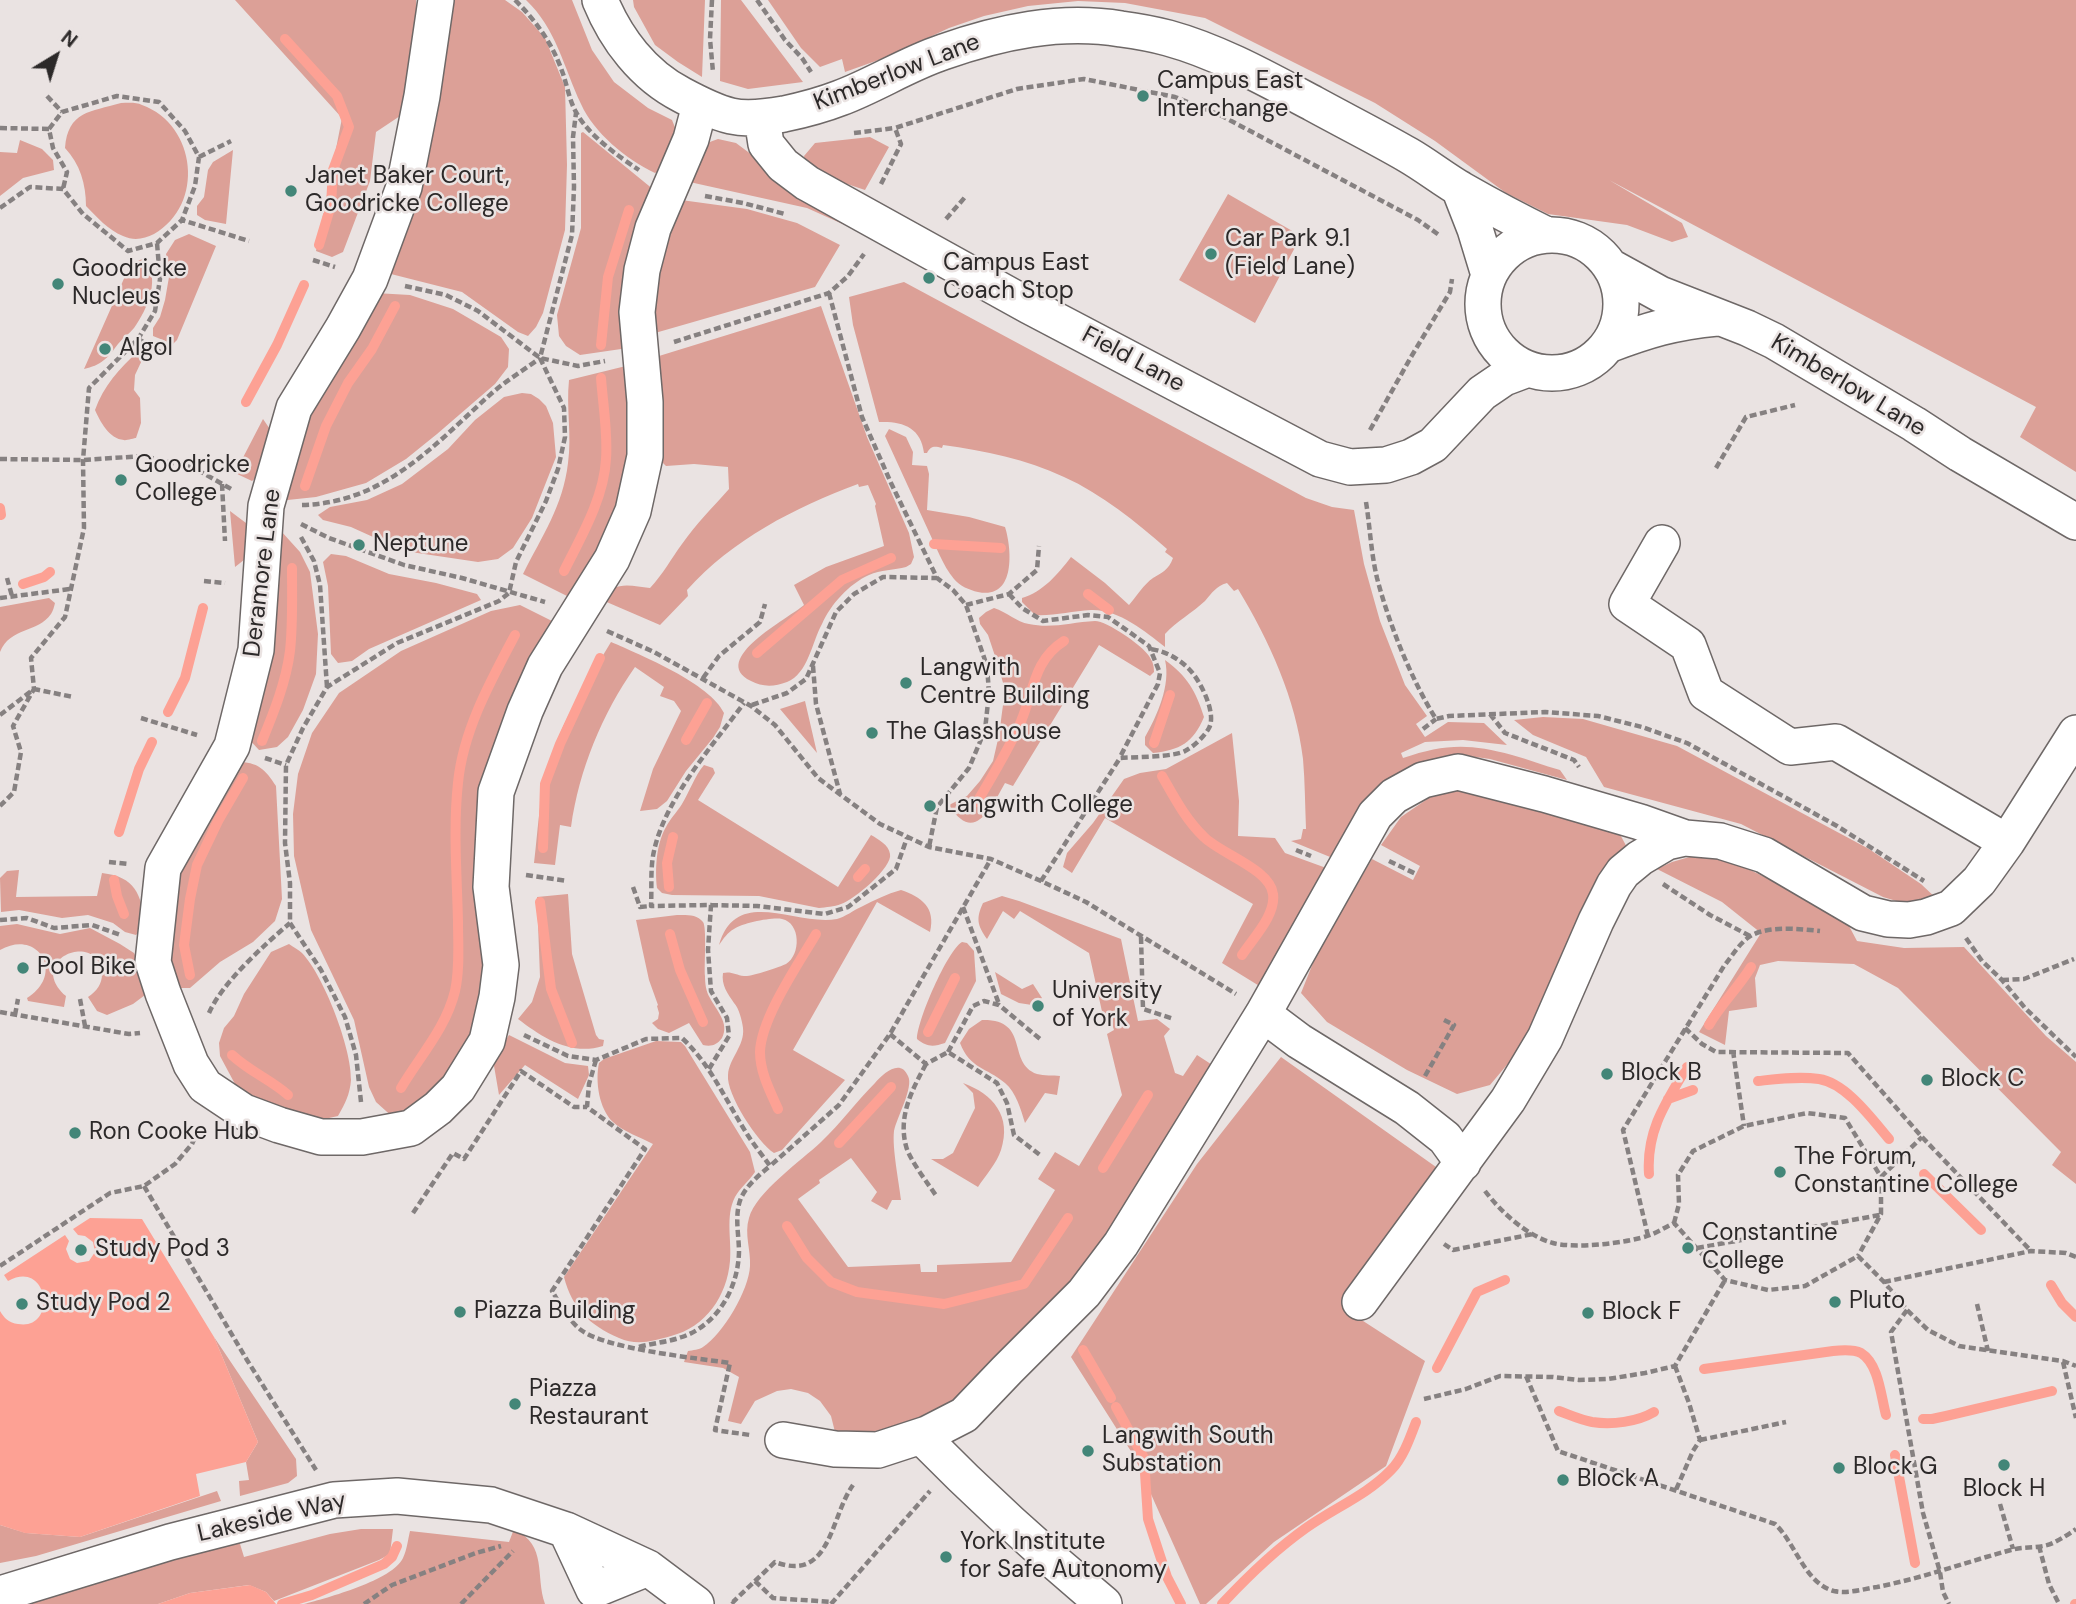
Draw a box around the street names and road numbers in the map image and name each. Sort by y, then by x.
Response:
street label: Kimberlow Lane [810,28,984,118]
street label: Field Lane [1077,321,1189,399]
street label: Kimberlow Lane [1765,328,1931,444]
street label: Deramore Lane [238,487,288,659]
street label: Lakeside Way [195,1487,349,1549]

